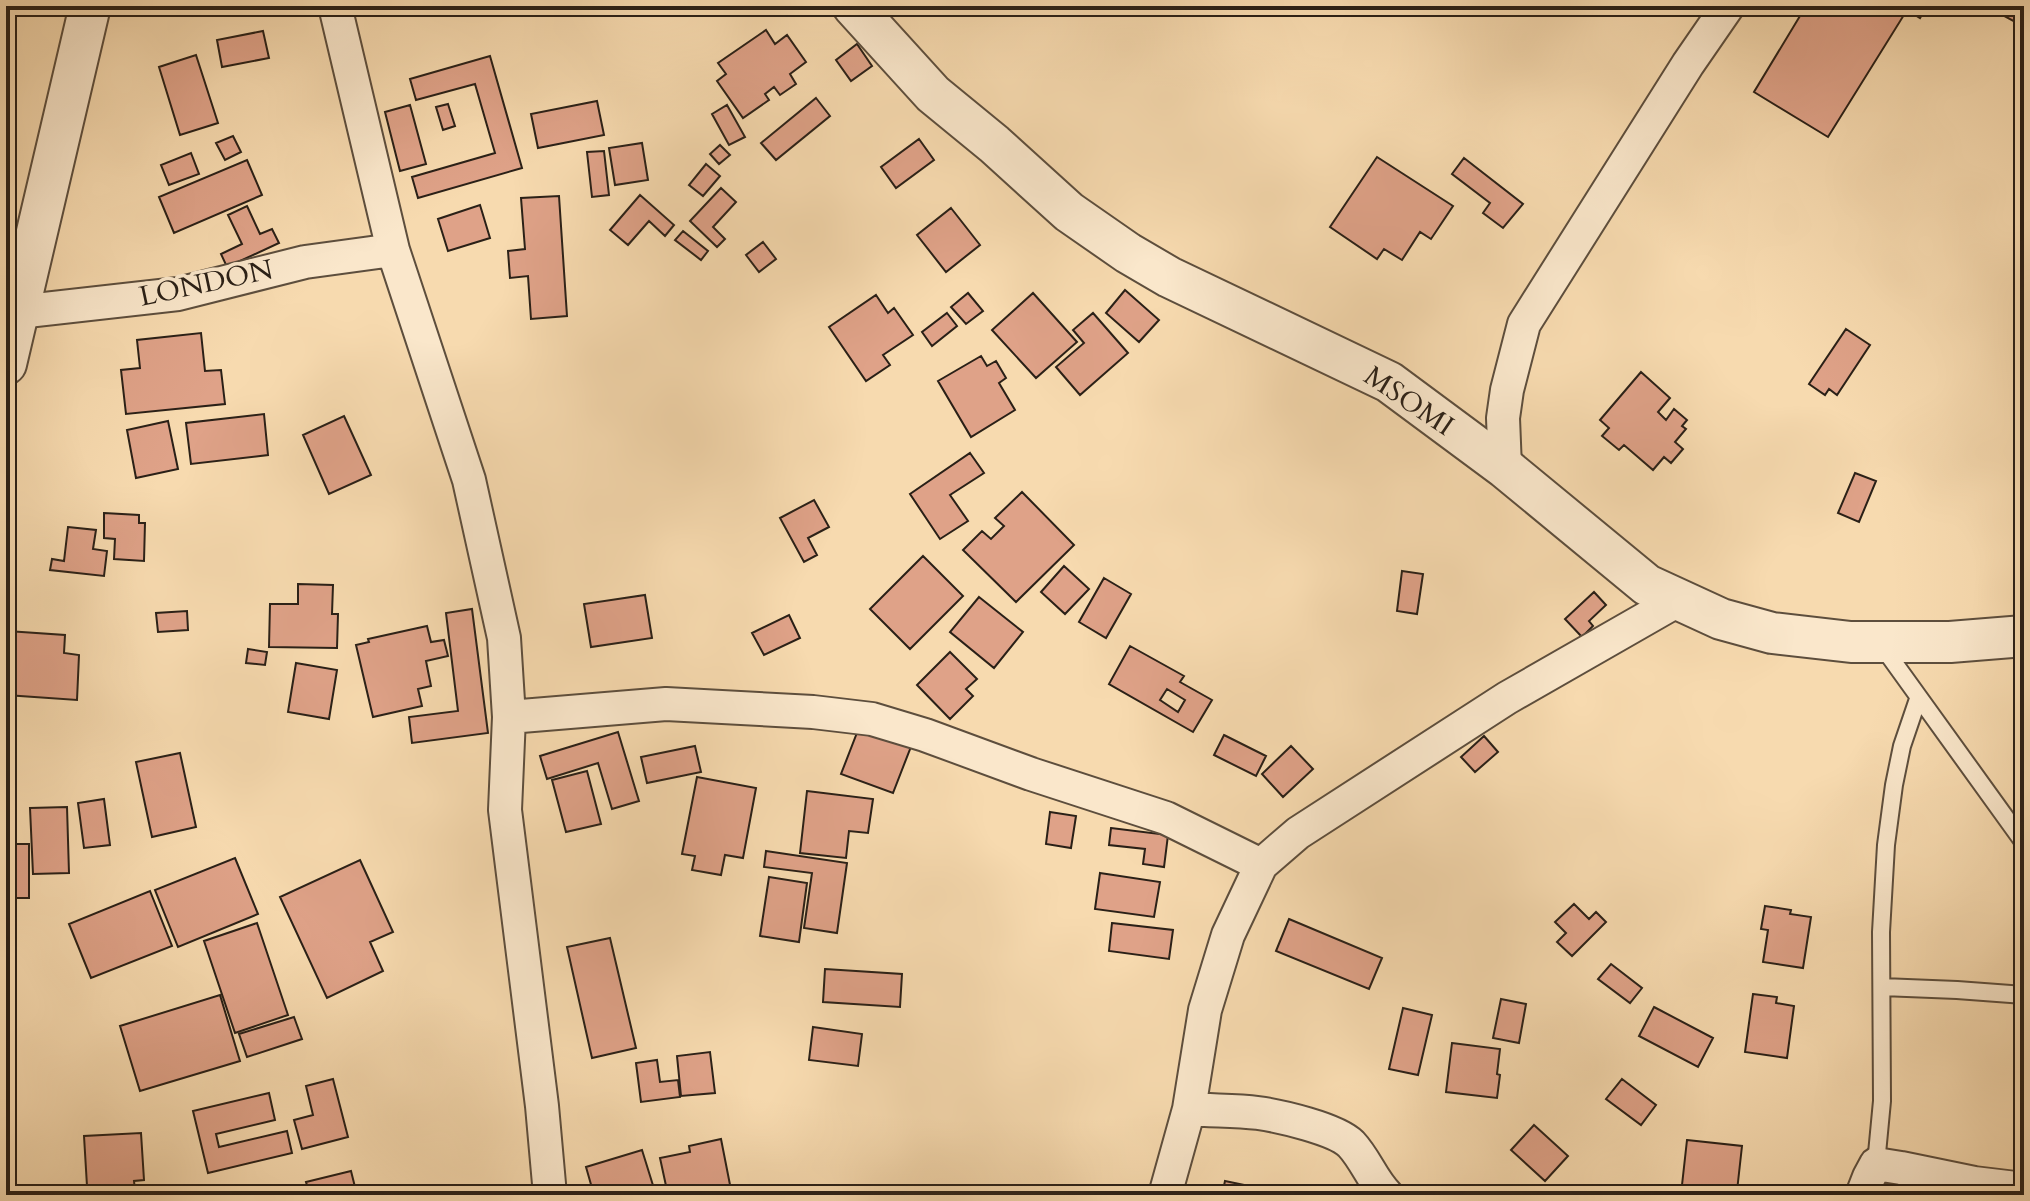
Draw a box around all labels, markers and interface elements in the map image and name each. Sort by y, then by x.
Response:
street label: LONDON [136,250,277,316]
street label: MSOMI [1357,357,1461,445]

